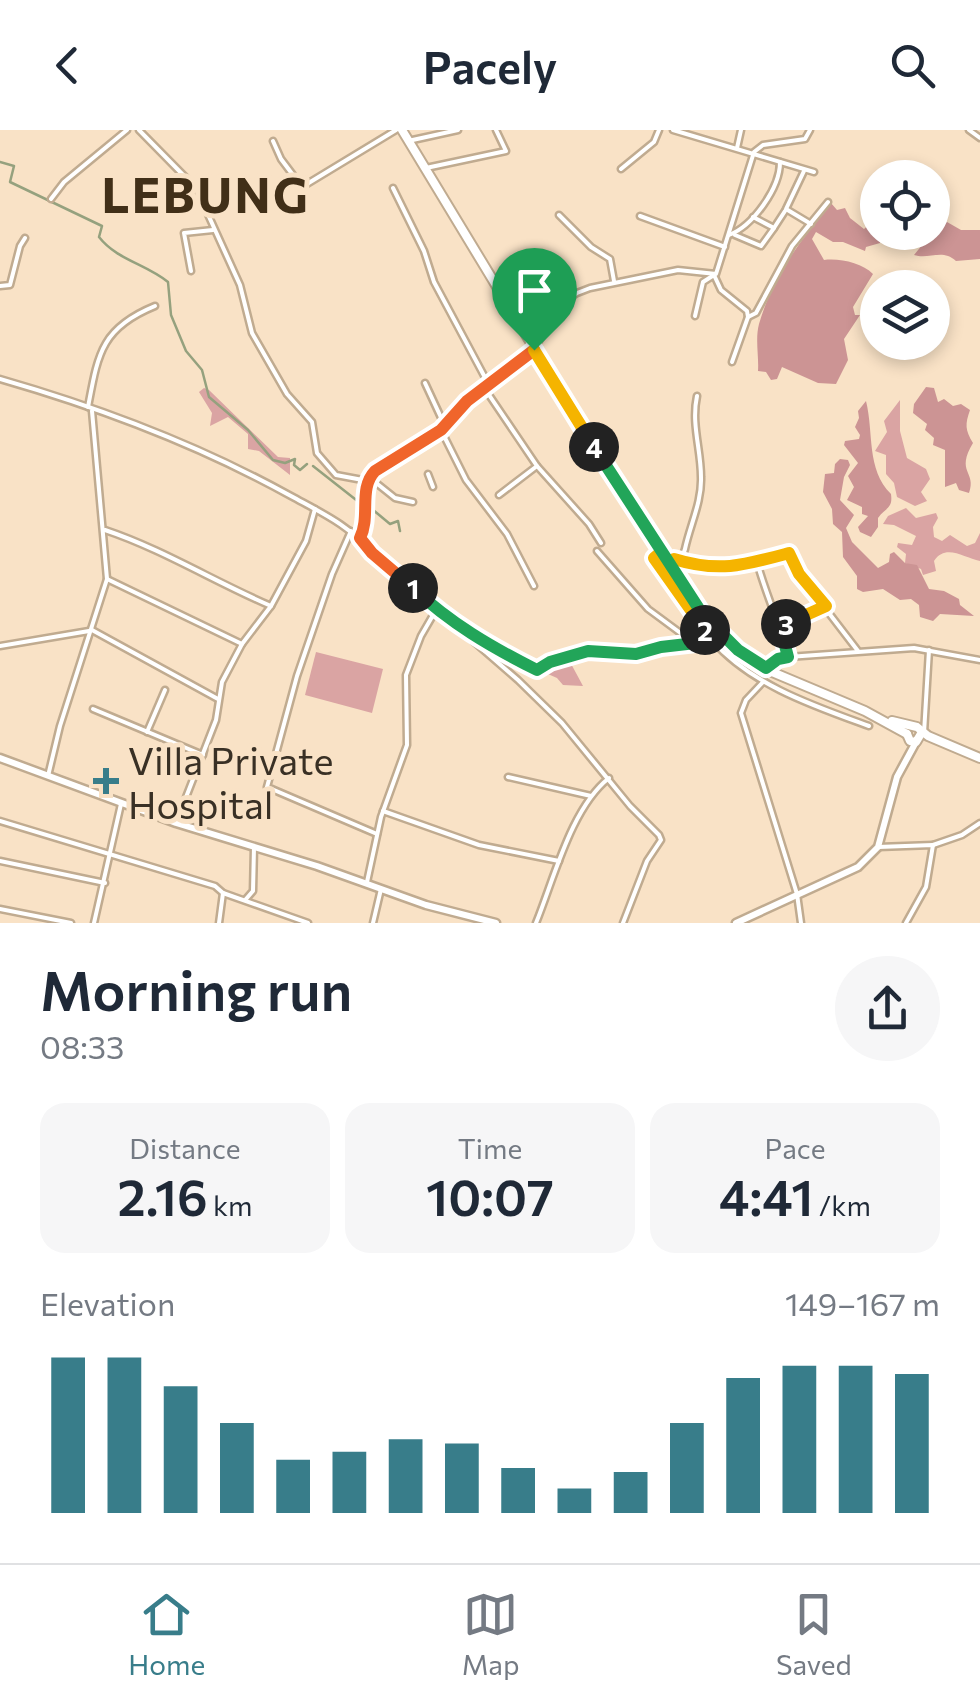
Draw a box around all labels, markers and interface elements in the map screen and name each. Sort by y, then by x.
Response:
icon: back [40,38,95,93]
text: Pacely [423,38,557,93]
icon: search [885,38,940,93]
map controls [860,160,950,360]
button: locate [860,160,950,250]
district label: LEBUNG [101,164,311,223]
pin [492,248,577,351]
icon: arrive [507,263,562,318]
button: layers [860,270,950,360]
pin: 4 [569,422,619,472]
text: 4 [585,430,603,464]
pin: 1 [388,563,438,613]
text: 1 [407,571,419,605]
pin: 3 [761,599,811,649]
pin: 2 [680,605,730,655]
text: 3 [778,607,794,641]
text: 2 [697,613,713,647]
place label: Villa Private Hospital [128,736,333,827]
marker: Villa Private Hospital [93,768,119,794]
text: Morning run [40,955,352,1022]
button: share [835,956,940,1061]
text: 08:33 [40,1026,124,1066]
text: Distance [129,1131,241,1165]
text: Time [458,1131,522,1165]
text: Pace [765,1131,825,1165]
text: 2.16 [117,1165,208,1226]
text: 10:07 [426,1165,554,1226]
text: 4:41 [719,1165,813,1226]
text: km [208,1188,253,1222]
text: /km [813,1188,871,1222]
text: Elevation [40,1283,175,1323]
text: 149–167 m [785,1283,940,1323]
tab: Home [128,1587,205,1681]
tab: Map [462,1587,520,1681]
tab: Saved [776,1587,852,1681]

